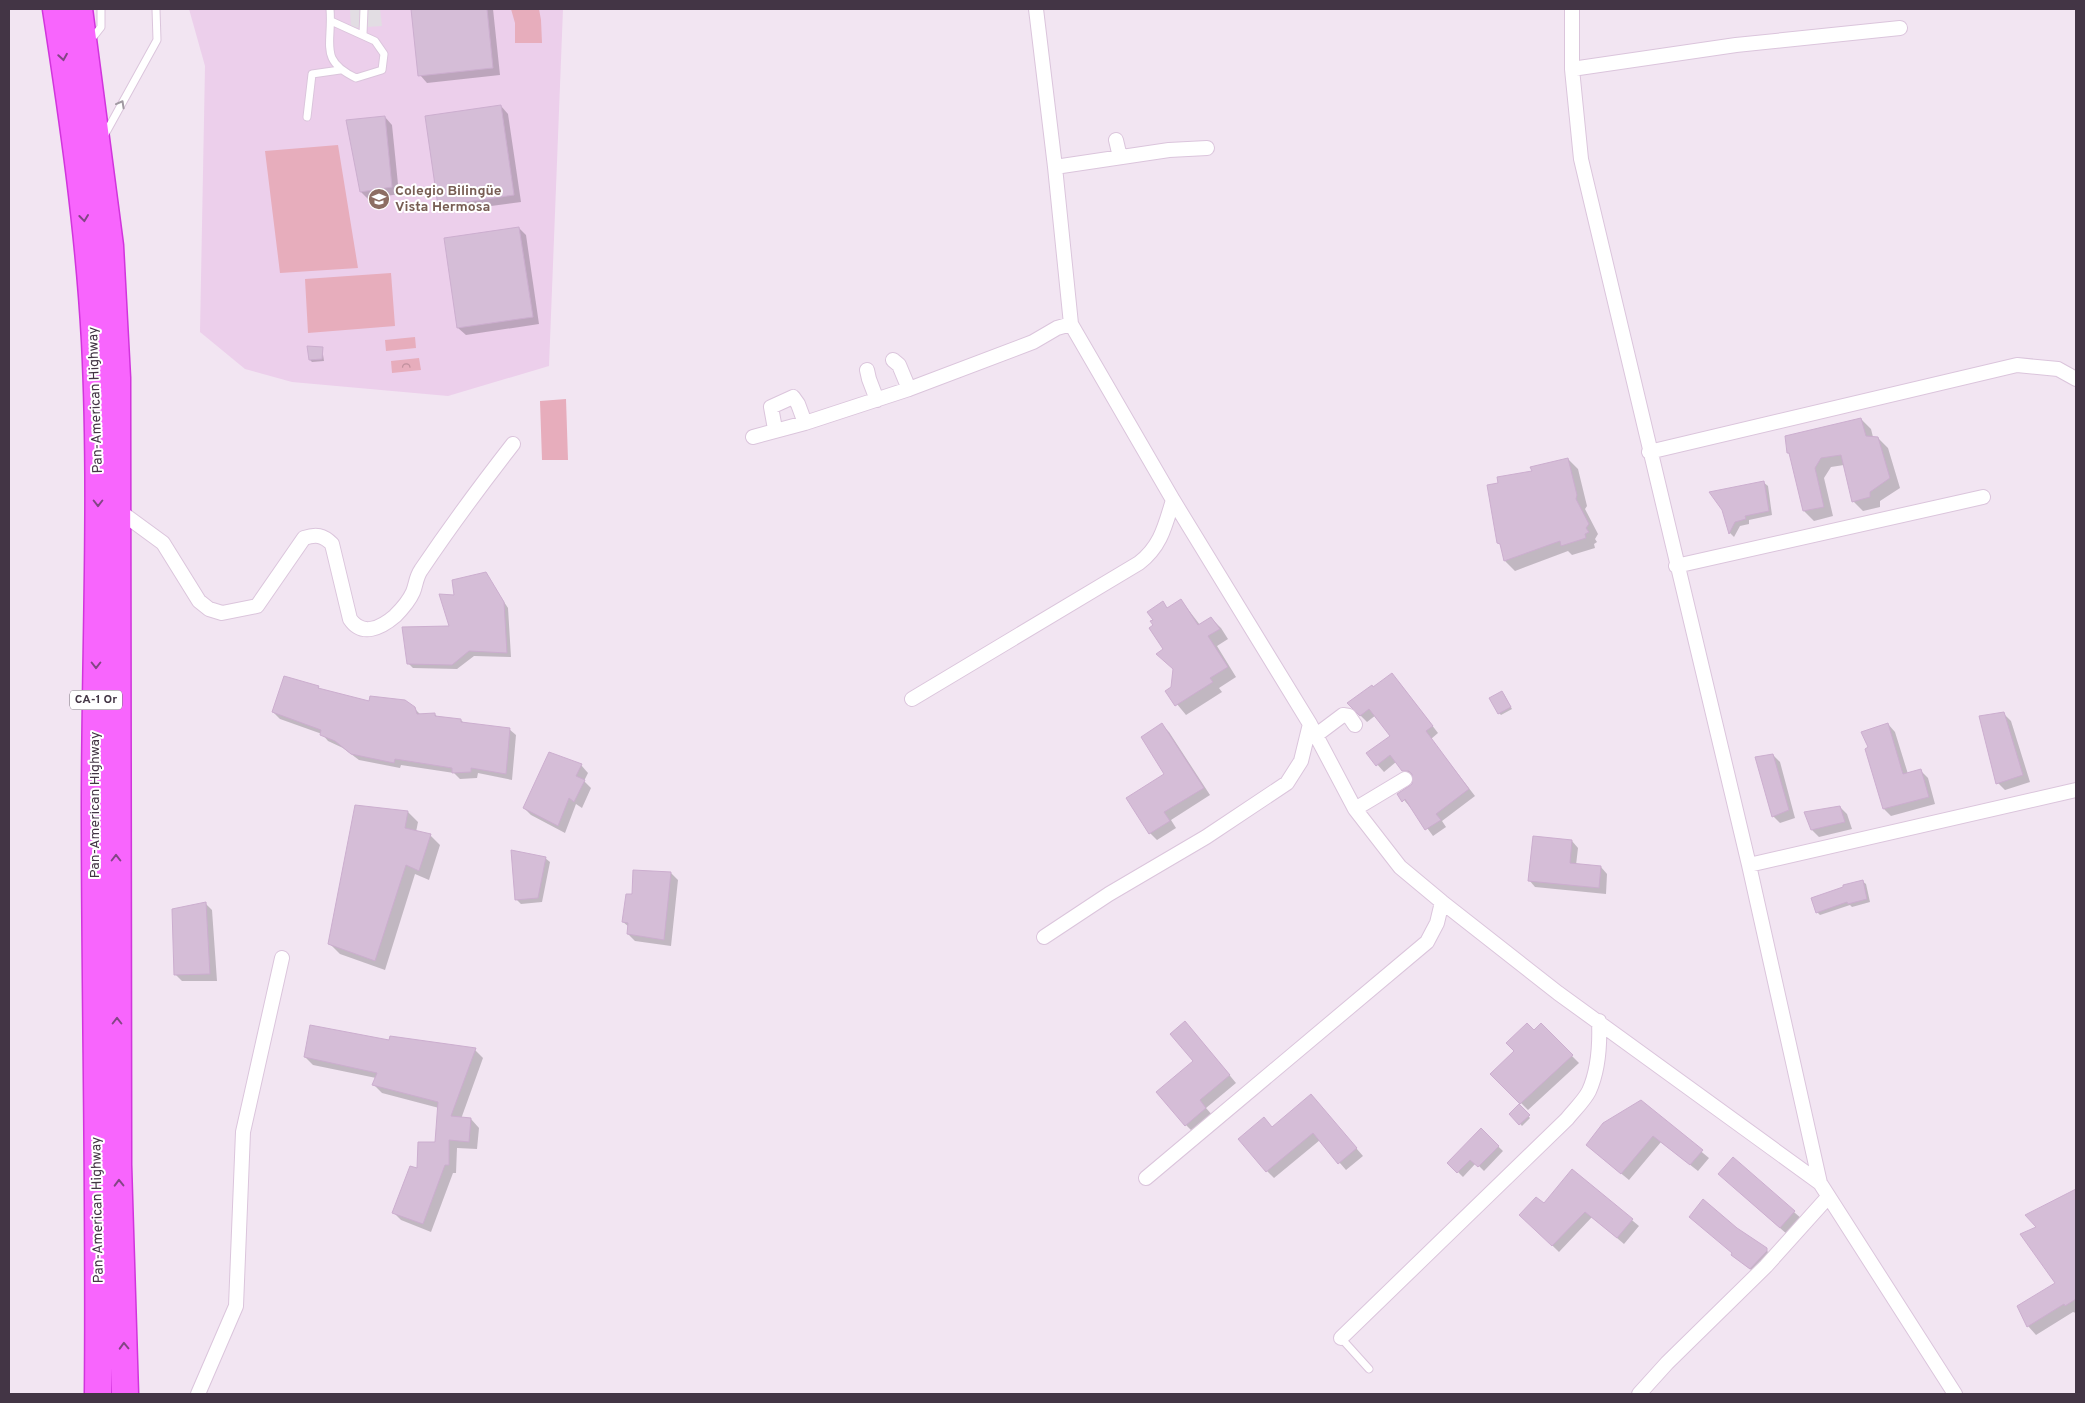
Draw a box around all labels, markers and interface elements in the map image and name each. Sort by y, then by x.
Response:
one-way arrow [58,53,68,61]
one-way arrow [115,101,125,110]
place label: Colegio Bilingüe Vista Hermosa [395,183,502,216]
school or university icon: Colegio Bilingüe Vista Hermosa [367,187,391,211]
one-way arrow [78,215,89,223]
street label: Pan-American Highway [85,326,107,474]
one-way arrow [93,499,103,507]
one-way arrow [91,662,101,669]
road number: CA-1 Or [70,690,122,710]
street label: Pan-American Highway [87,732,104,878]
one-way arrow [111,854,122,862]
one-way arrow [112,1016,122,1024]
street label: Pan-American Highway [88,1137,108,1283]
one-way arrow [114,1179,124,1186]
one-way arrow [118,1341,129,1349]

